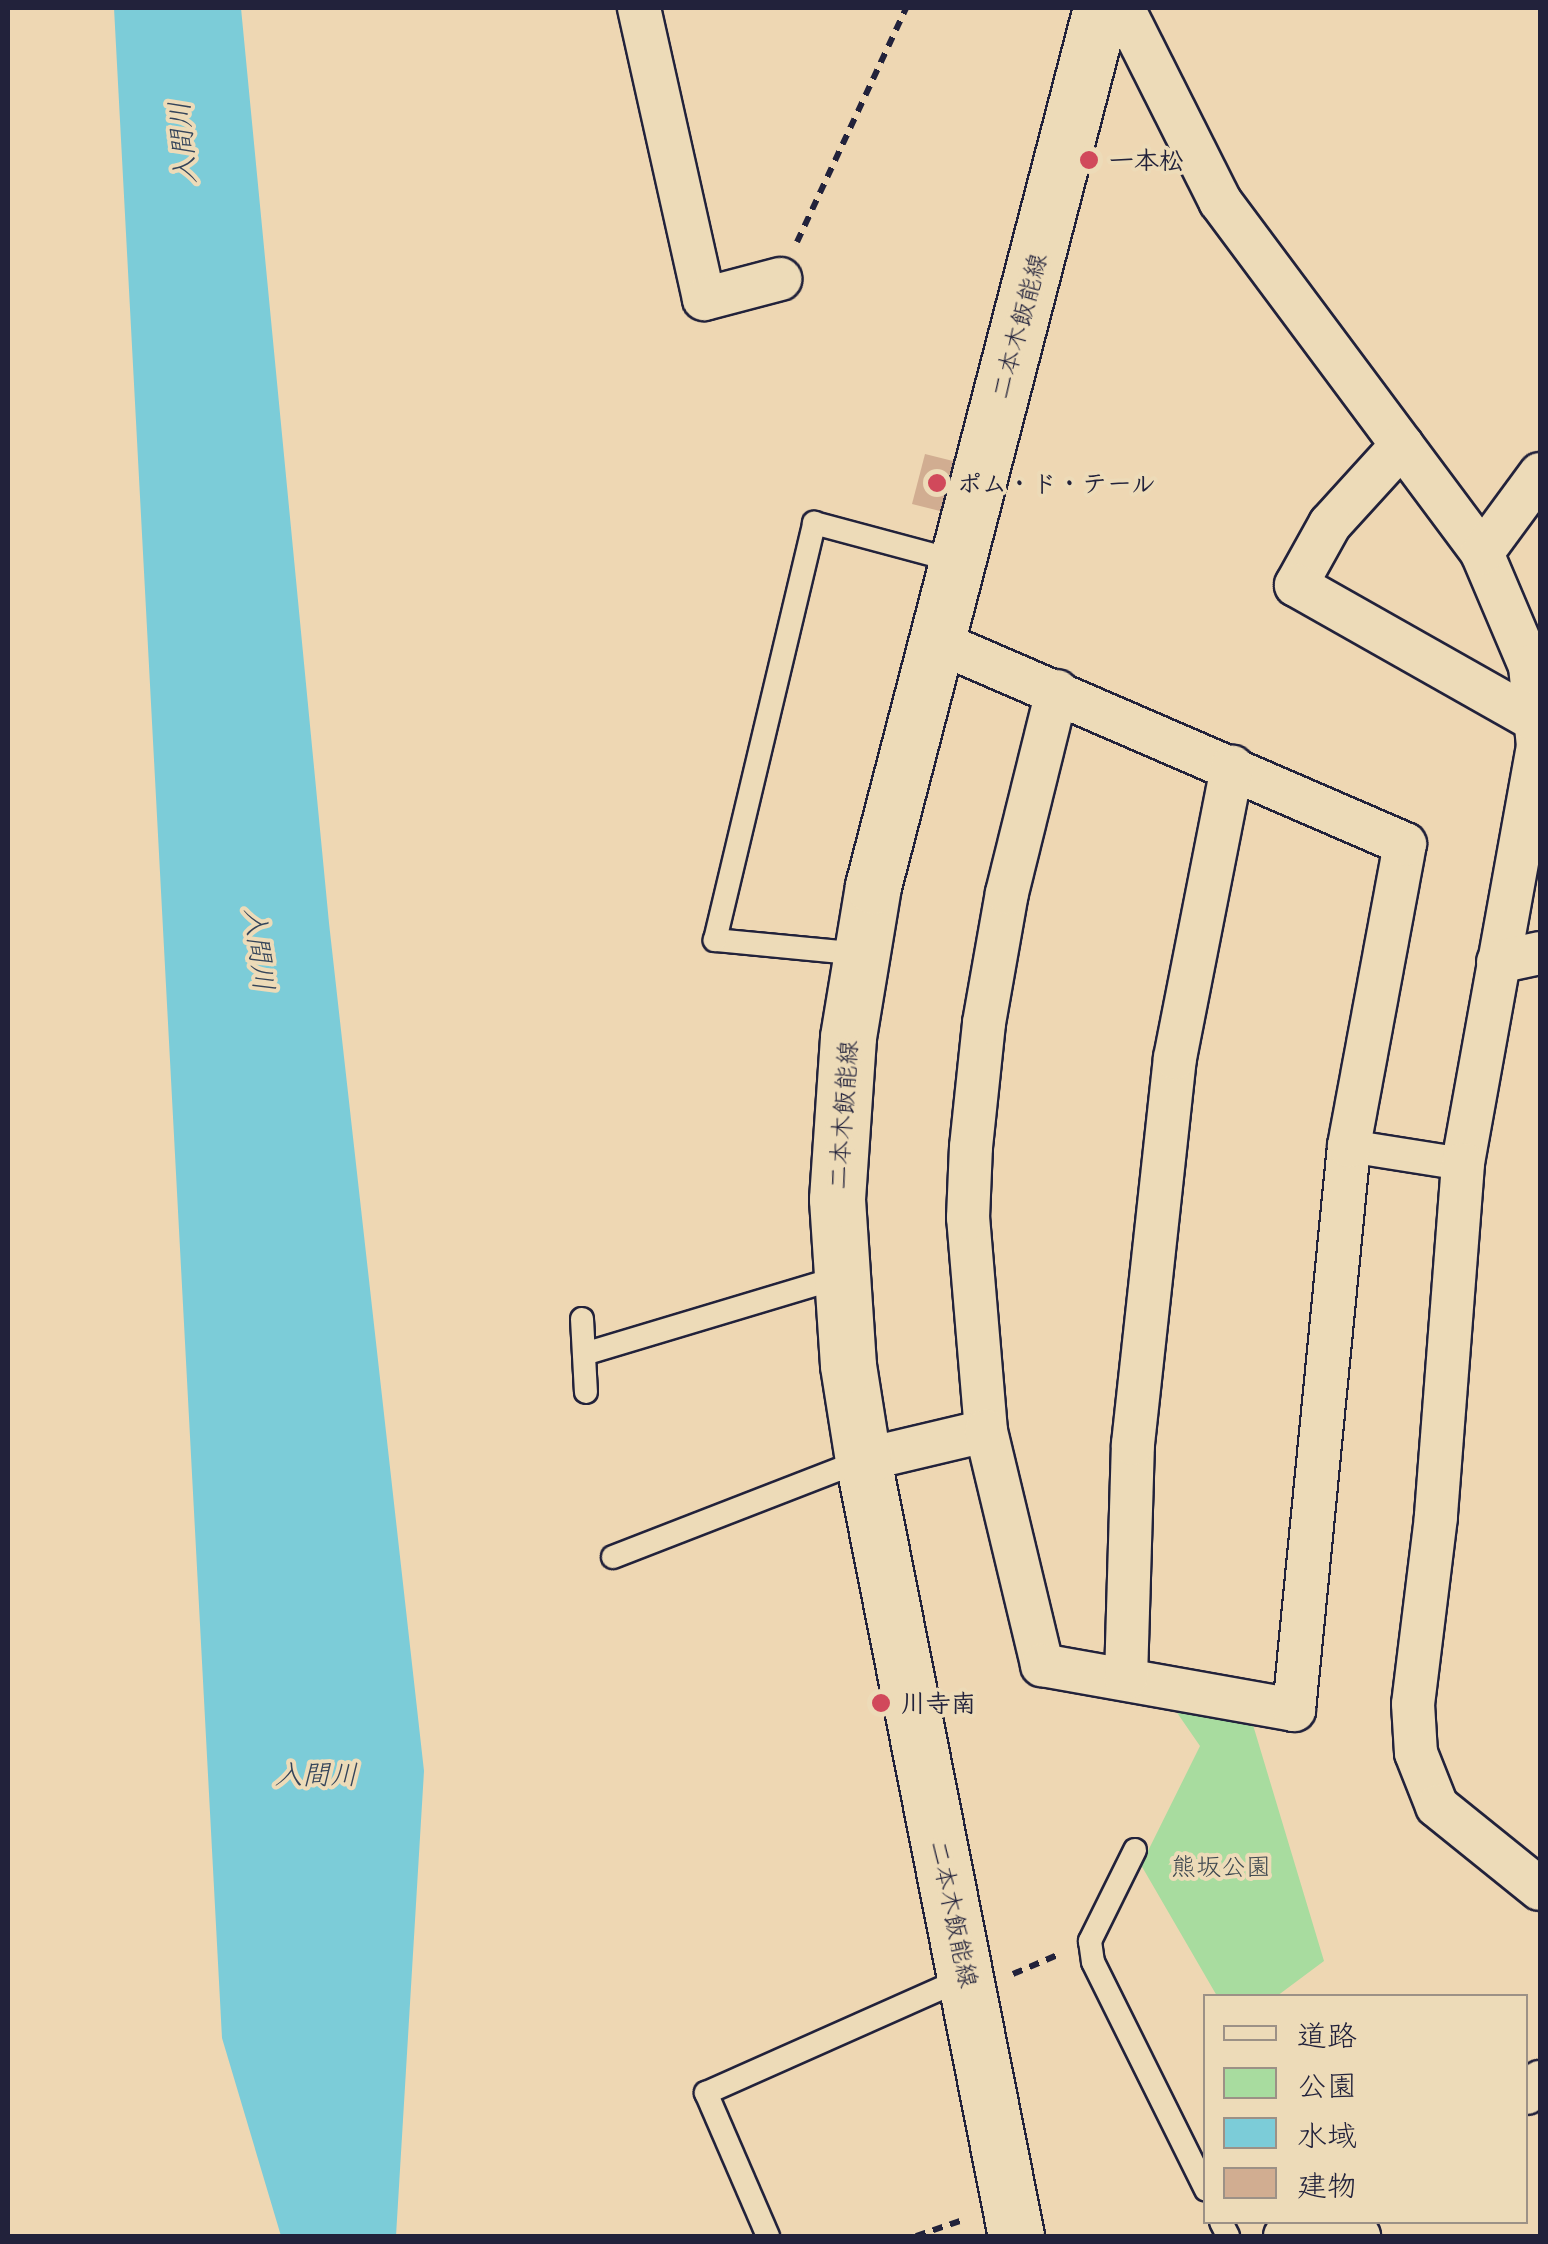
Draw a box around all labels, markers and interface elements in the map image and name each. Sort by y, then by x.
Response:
water label: 入間川 [162,100,202,186]
place label: 一本松 [1109,145,1184,175]
marker: 一本松 [1078,149,1100,171]
street label: 二本木飯能線 [985,250,1053,402]
place label: ポム・ド・テール [957,468,1157,498]
marker: ポム・ド・テール [926,472,948,494]
water label: 入間川 [238,905,282,993]
street label: 二本木飯能線 [823,1039,863,1191]
place label: 川寺南 [901,1688,976,1718]
marker: 川寺南 [870,1692,892,1714]
water label: 入間川 [274,1757,358,1791]
street label: 二本木飯能線 [924,1838,984,1990]
park label: 熊坂公園 [1171,1851,1271,1881]
legend [1203,1994,1528,2224]
text: 道路 [1297,2015,1357,2056]
text: 公園 [1297,2065,1357,2106]
text: 水域 [1297,2115,1357,2156]
text: 建物 [1297,2165,1357,2206]

